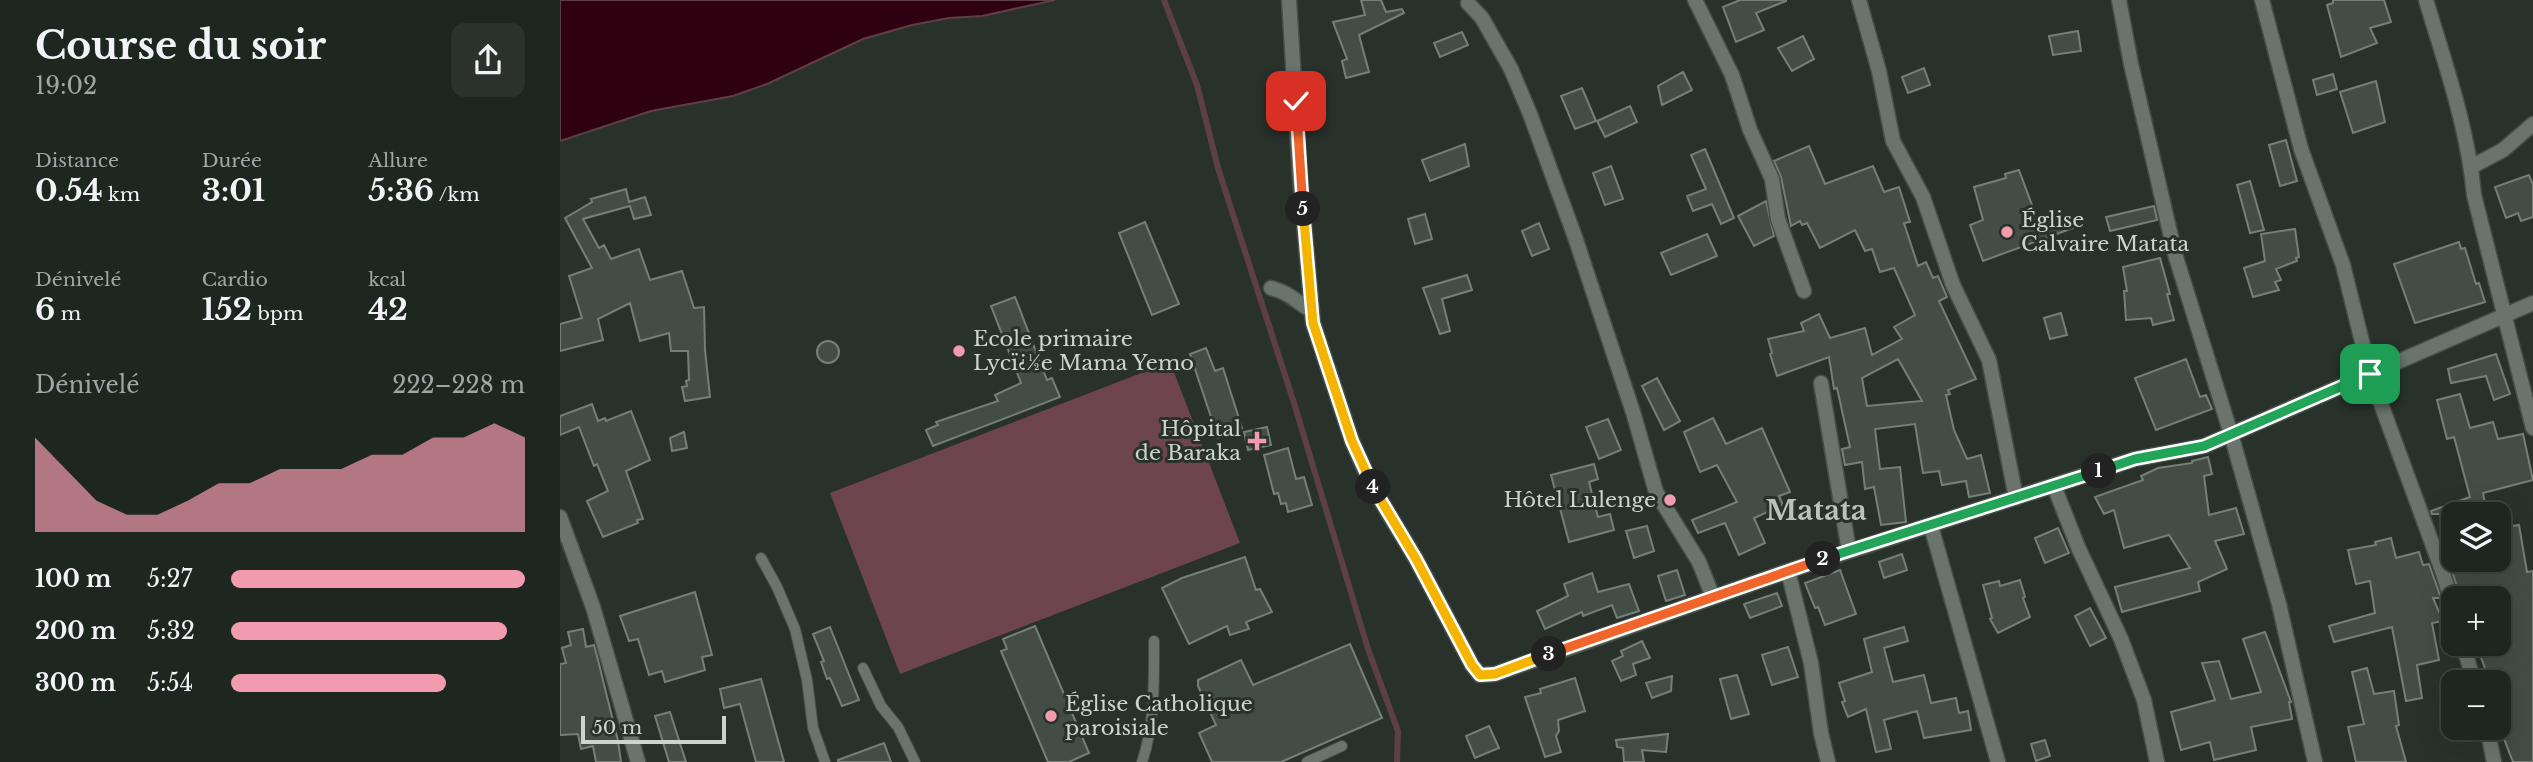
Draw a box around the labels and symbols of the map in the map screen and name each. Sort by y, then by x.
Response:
pin [1266,71,1326,131]
pin: 5 [1286,192,1320,227]
place label: Église Calvaire Matata [2021,207,2189,257]
marker: Église Calvaire Matata [1999,224,2015,240]
place label: Ecole primaire Lycï¿½e Mama Yemo [973,326,1194,376]
marker: Ecole primaire Lycï¿½e Mama Yemo [951,343,967,359]
pin [2340,344,2400,404]
place label: Hôpital de Baraka [1135,416,1241,466]
marker: Hôpital de Baraka [1247,431,1267,451]
pin: 1 [2082,454,2116,489]
pin: 4 [1356,470,1390,504]
place label: Hôtel Lulenge [1503,487,1656,513]
marker: Hôtel Lulenge [1662,492,1678,508]
district label: Matata [1765,493,1867,528]
pin: 2 [1806,542,1840,576]
pin: 3 [1532,636,1566,672]
place label: Église Catholique paroisiale [1065,691,1253,741]
marker: Église Catholique paroisiale [1043,708,1059,724]
scale bar [581,713,726,745]

